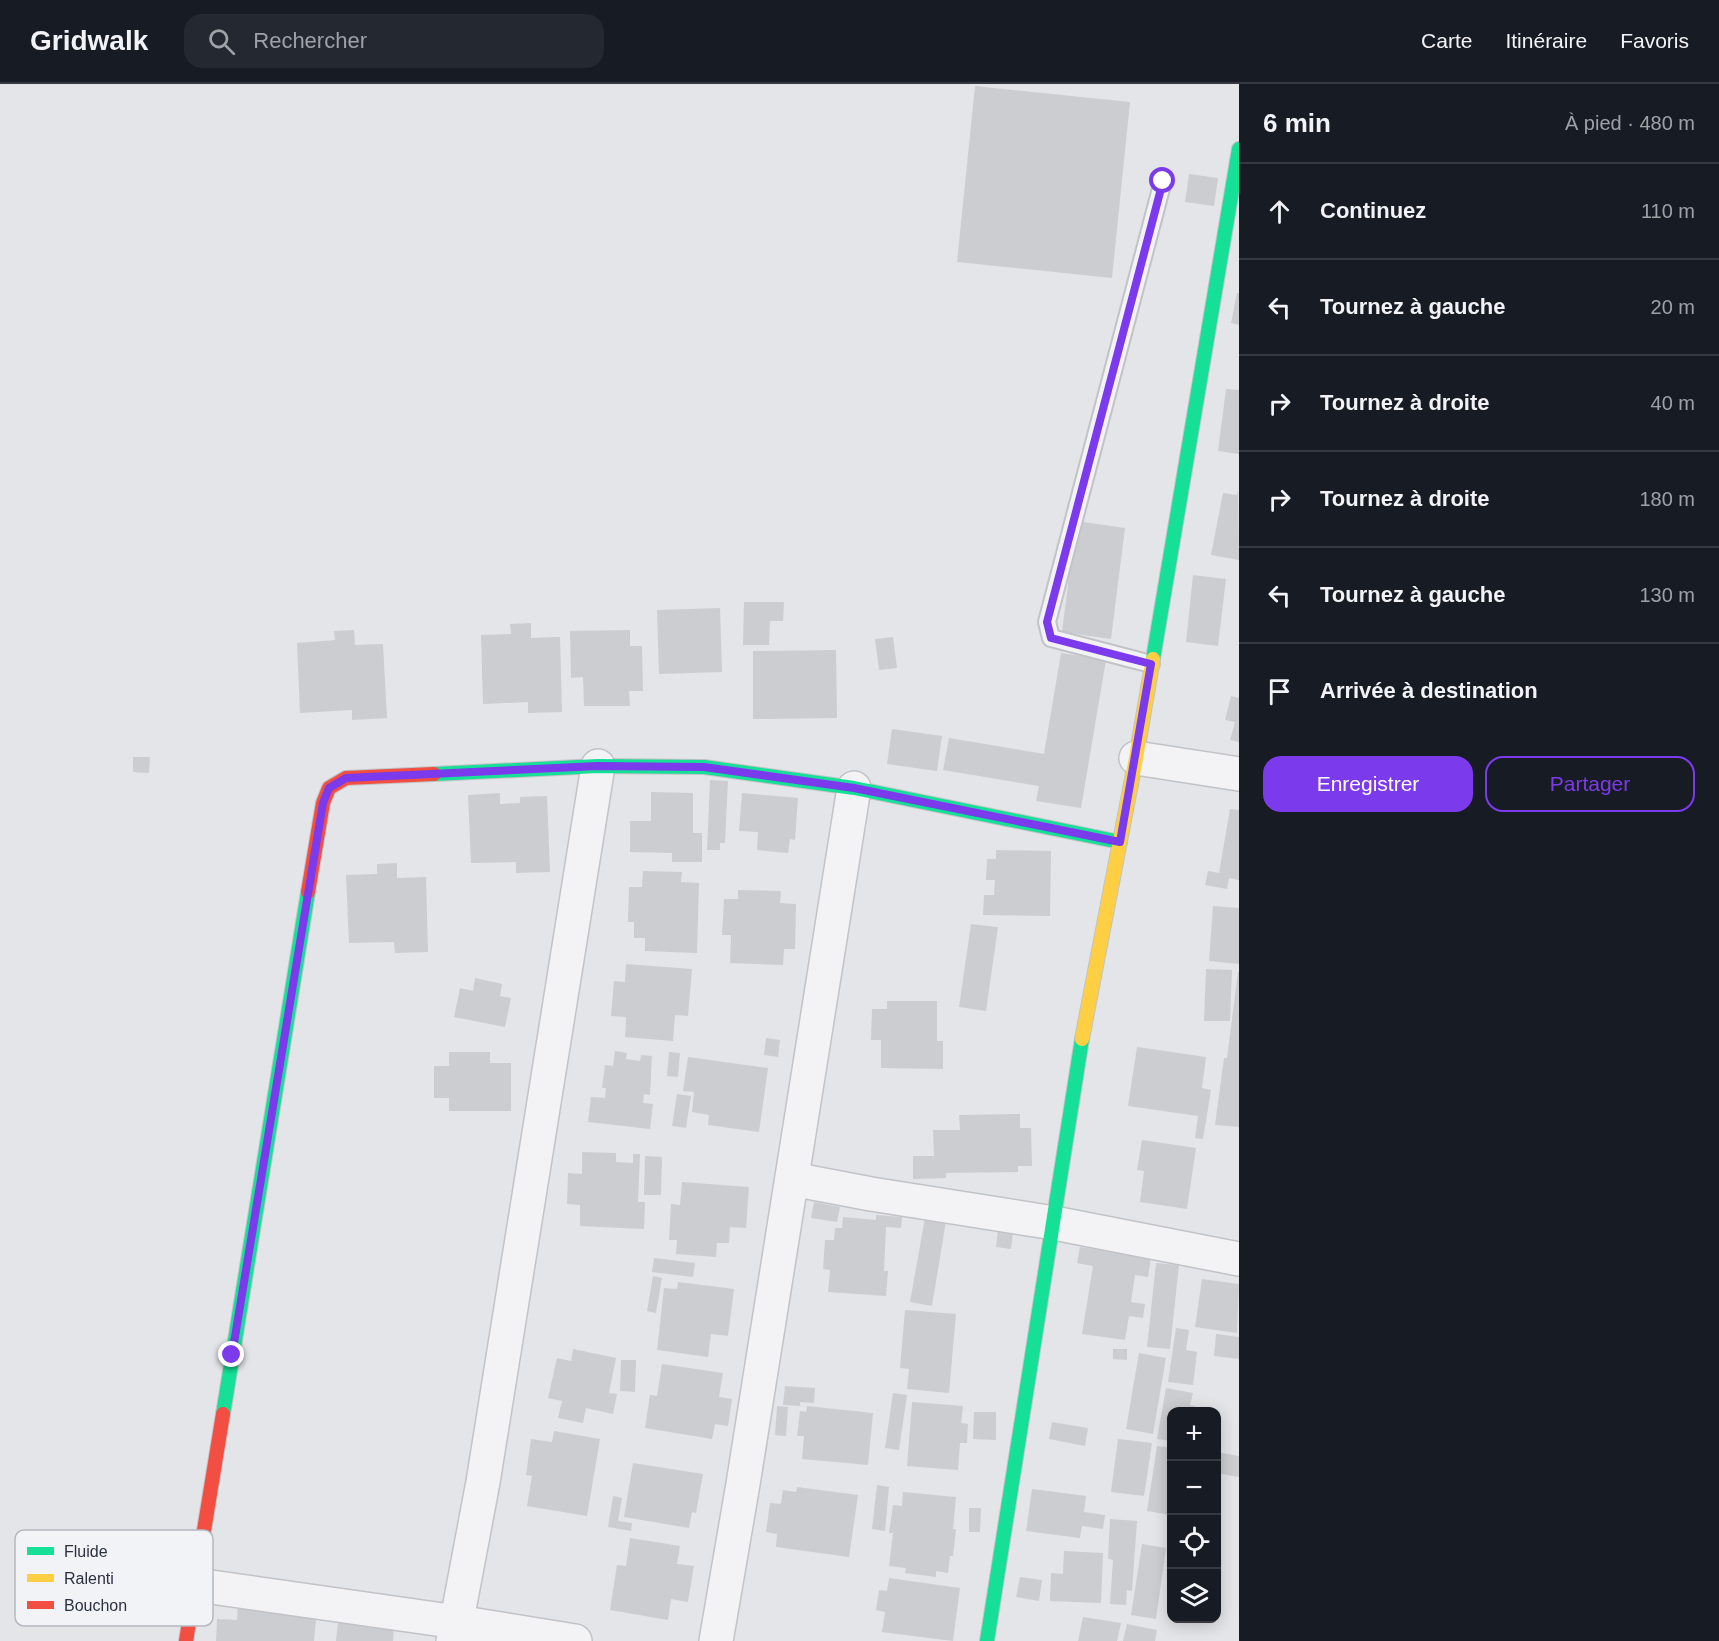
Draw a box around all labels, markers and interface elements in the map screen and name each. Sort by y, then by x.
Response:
search box [184,14,604,68]
text: Gridwalk [30,25,148,56]
icon: search [205,25,238,58]
text: Rechercher [253,28,367,53]
text: Carte [1421,29,1472,52]
text: Itinéraire [1505,29,1587,52]
text: Favoris [1620,29,1689,52]
text: 6 min [1263,108,1331,138]
text: À pied · 480 m [1565,112,1695,134]
route start [1149,167,1175,193]
icon: ahead [1263,195,1296,228]
text: Continuez [1320,198,1426,223]
text: 110 m [1641,200,1695,222]
icon: left [1263,291,1296,324]
text: Tournez à gauche [1320,294,1505,319]
text: 20 m [1651,296,1695,318]
icon: right [1263,387,1296,420]
text: Tournez à droite [1320,390,1490,415]
text: 40 m [1651,392,1695,414]
icon: right [1263,483,1296,516]
text: Tournez à droite [1320,486,1490,511]
text: 180 m [1639,488,1695,510]
icon: left [1263,579,1296,612]
text: Tournez à gauche [1320,582,1505,607]
text: 130 m [1639,584,1695,606]
icon: arrive [1263,675,1296,708]
text: Arrivée à destination [1320,678,1538,703]
button: Enregistrer [1263,756,1473,812]
button: Partager [1485,756,1695,812]
route end [218,1341,244,1367]
map controls [1167,1407,1221,1623]
button: + [1167,1407,1221,1461]
button: − [1167,1461,1221,1515]
button: locate [1167,1515,1221,1569]
legend [15,1530,213,1626]
text: Fluide [64,1543,108,1560]
button: layers [1167,1569,1221,1623]
text: Ralenti [64,1570,114,1587]
text: Bouchon [64,1597,127,1614]

